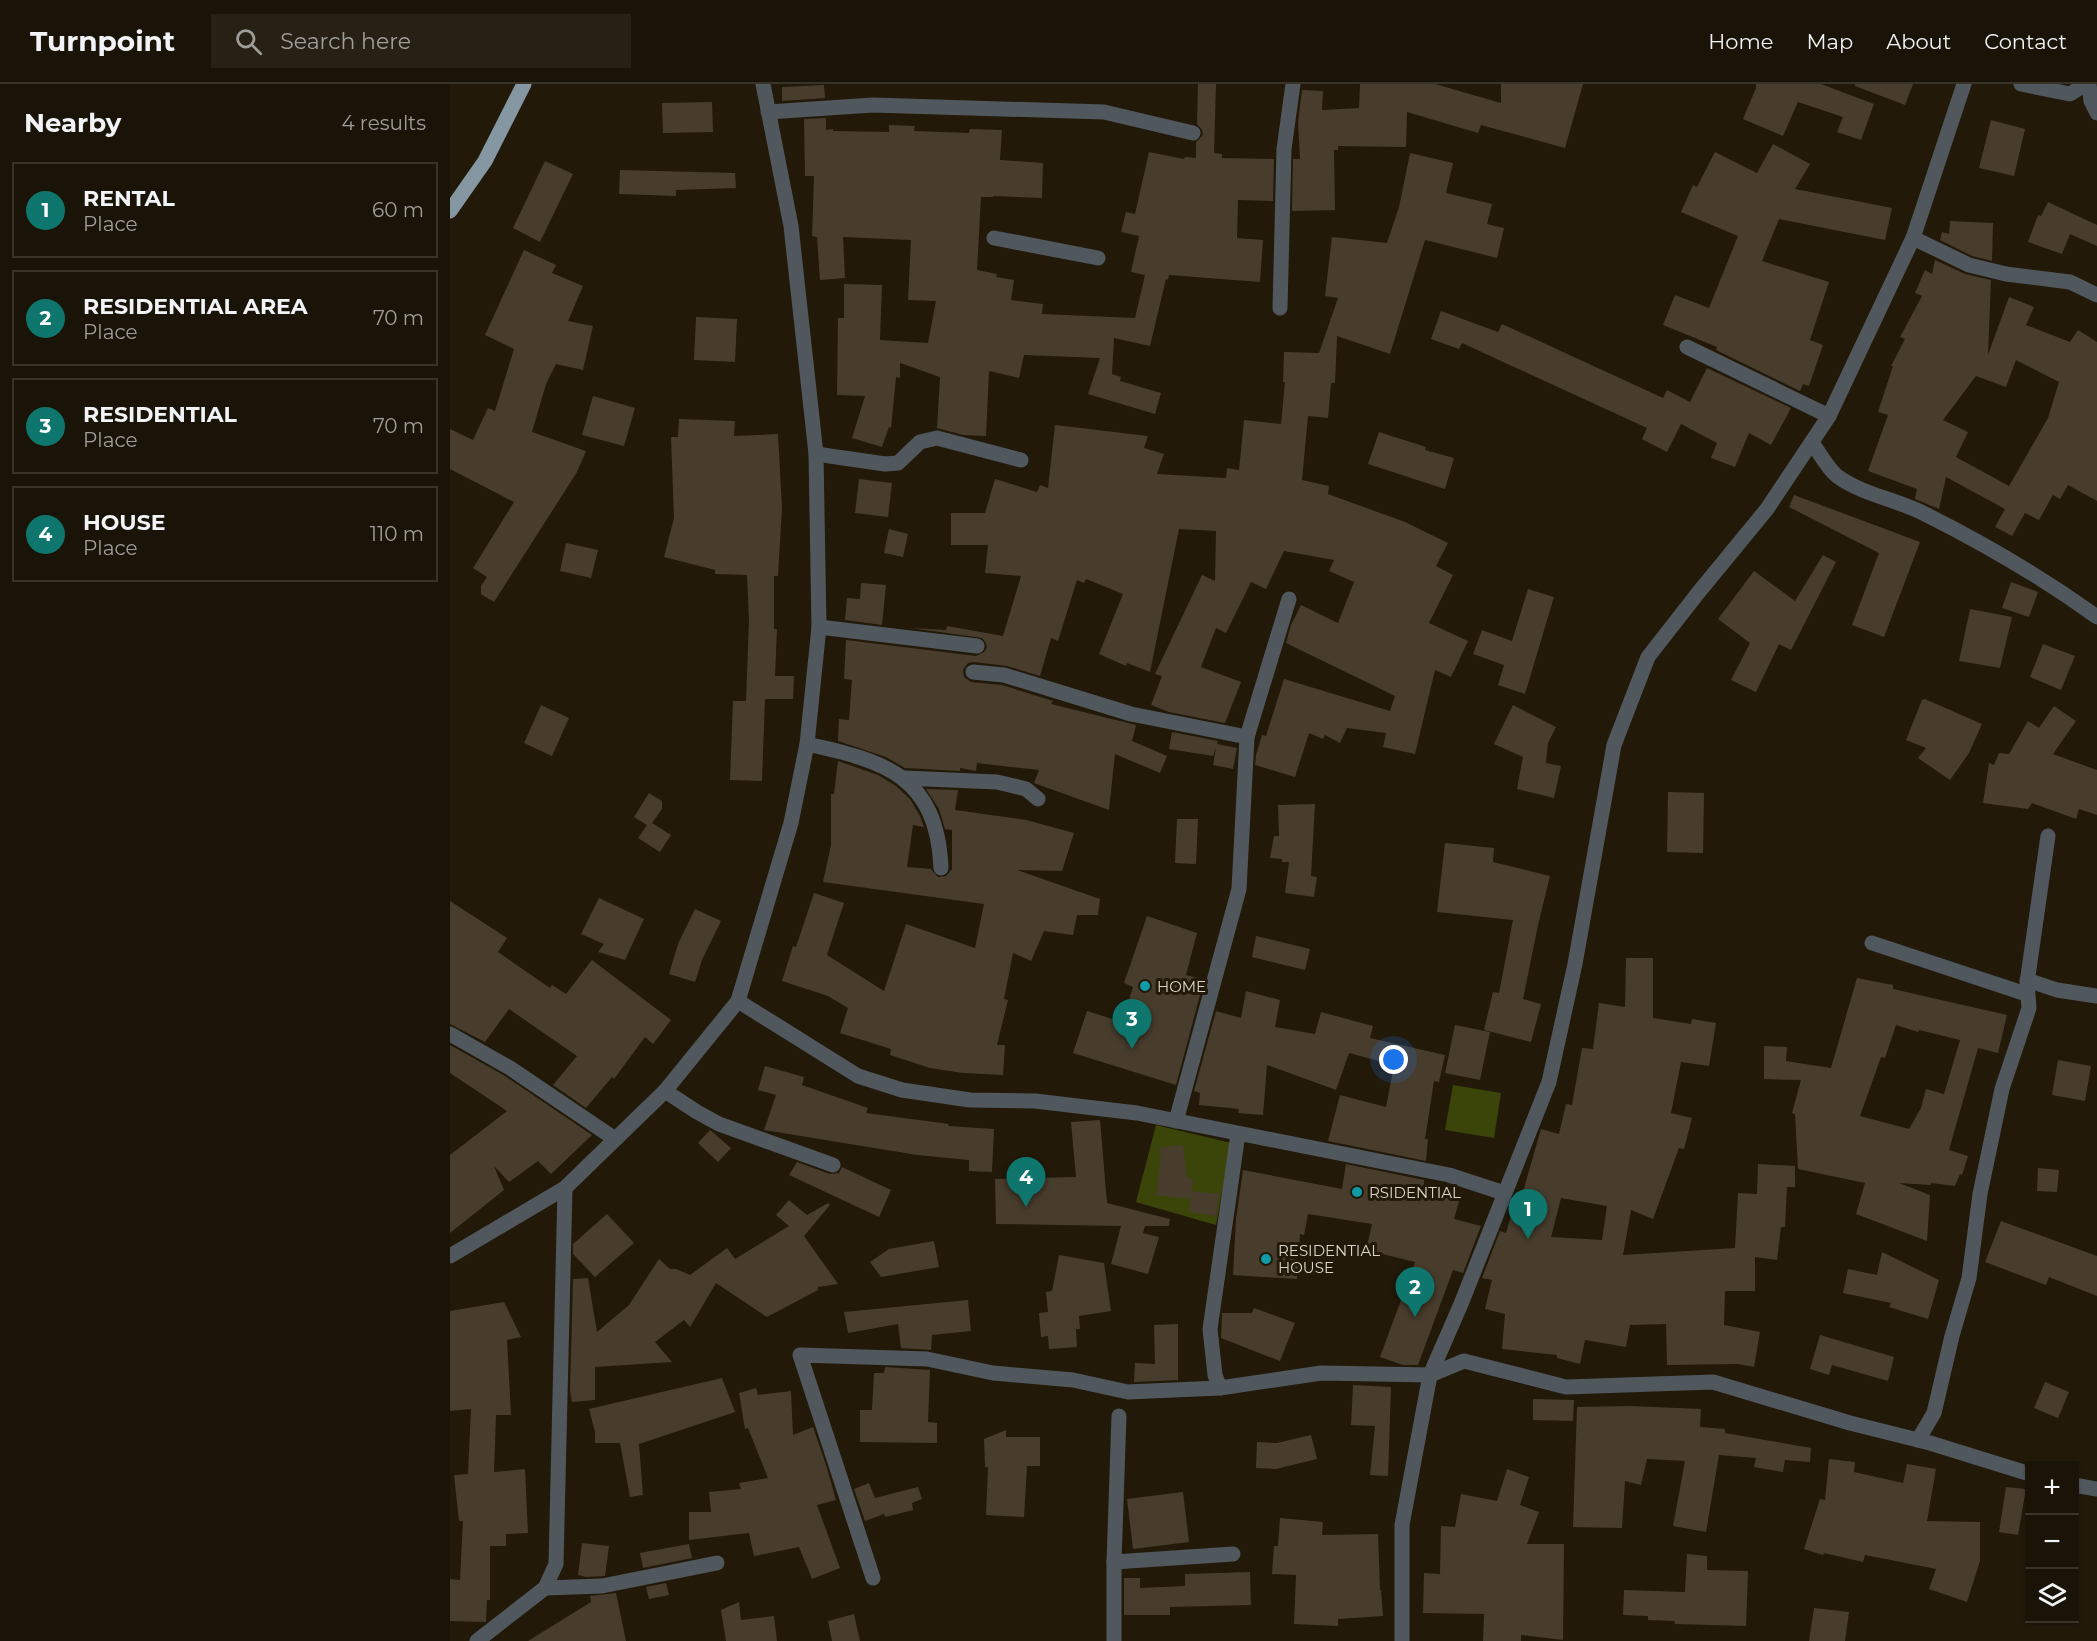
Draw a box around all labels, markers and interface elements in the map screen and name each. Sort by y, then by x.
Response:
search box [211,14,631,68]
text: Turnpoint [30,24,175,58]
icon: search [232,25,265,58]
text: Search here [280,28,411,55]
text: Home [1708,29,1773,54]
text: Map [1806,29,1853,54]
text: About [1886,29,1951,54]
text: Contact [1984,29,2067,54]
text: Nearby [24,107,121,139]
text: 4 results [341,111,426,135]
text: RENTAL [83,185,175,212]
text: 1 [42,198,49,222]
text: 60 m [372,198,424,222]
text: Place [83,212,138,236]
text: RESIDENTIAL AREA [83,293,308,320]
text: 2 [40,306,51,330]
text: 70 m [373,306,424,330]
text: Place [83,320,138,344]
text: RESIDENTIAL [83,401,237,428]
text: 3 [40,414,51,438]
text: 70 m [373,414,424,438]
text: Place [83,428,138,452]
text: HOUSE [83,509,165,536]
text: 4 [39,522,52,546]
text: 110 m [370,522,424,546]
text: Place [83,536,138,560]
place label: HOME [1157,977,1206,996]
marker: HOME [1138,979,1152,993]
pin: 3 [1112,1000,1152,1049]
your location [1379,1045,1408,1074]
pin: 4 [1006,1158,1046,1207]
place label: RSIDENTIAL [1369,1183,1461,1202]
marker: RSIDENTIAL [1350,1185,1364,1199]
pin: 1 [1508,1190,1548,1239]
place label: RESIDENTIAL HOUSE [1278,1241,1380,1277]
marker: RESIDENTIAL HOUSE [1259,1252,1273,1266]
pin: 2 [1396,1268,1434,1317]
map controls [2025,1461,2079,1623]
button: + [2025,1461,2079,1515]
button: − [2025,1515,2079,1569]
button: layers [2025,1569,2079,1623]

